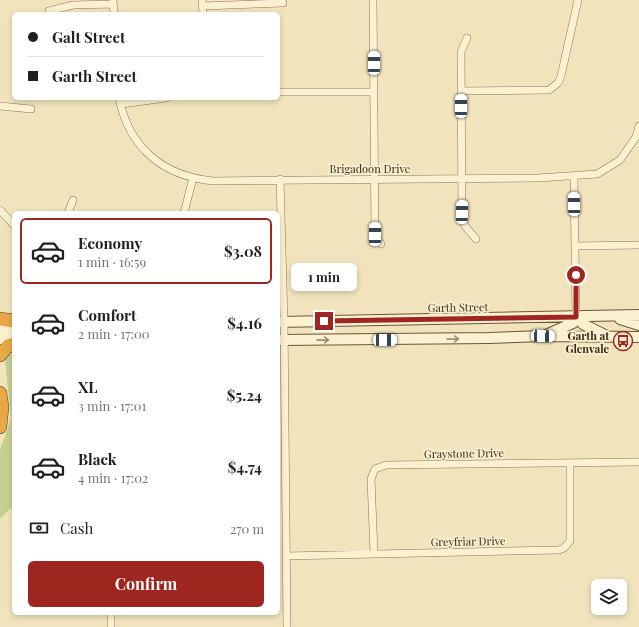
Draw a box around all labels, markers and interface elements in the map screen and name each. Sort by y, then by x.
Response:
text: Galt Street [52,27,125,47]
car [368,51,380,75]
text: Garth Street [52,66,137,86]
car [455,94,467,118]
street label: Brigadoon Drive [330,161,411,176]
car [568,192,580,216]
car [456,200,468,224]
car [369,222,381,246]
icon: car [30,233,66,269]
text: Economy [78,233,142,253]
text: $3.08 [224,241,262,261]
text: 1 min · 16:59 [78,253,146,270]
callout: 1 min [291,263,357,291]
route start [567,266,585,284]
text: 1 min [308,268,340,285]
street label: Garth Street [428,299,489,315]
icon: car [30,305,66,341]
text: Comfort [78,305,136,325]
route end [315,312,333,330]
text: $4.16 [227,313,262,333]
text: 2 min · 17:00 [78,325,150,342]
place label: Garth at Glenvale [566,328,609,356]
car [531,330,555,342]
bus stop icon: Garth at Glenvale [612,330,634,352]
car [373,334,397,346]
one-way arrow [446,335,459,343]
one-way arrow [316,336,329,344]
icon: car [30,377,66,413]
text: XL [78,377,98,397]
text: $5.24 [227,385,262,405]
text: 3 min · 17:01 [78,397,146,414]
street label: Graystone Drive [424,445,505,461]
icon: car [30,449,66,485]
text: Black [78,449,117,469]
text: $4.74 [228,457,262,477]
text: 4 min · 17:02 [78,469,148,486]
icon: cash [28,517,50,539]
text: Cash [60,518,93,538]
text: 270 m [230,520,264,537]
street label: Greyfriar Drive [430,533,506,549]
button: Confirm [28,561,264,607]
map controls [591,579,627,615]
button: layers [591,579,627,615]

